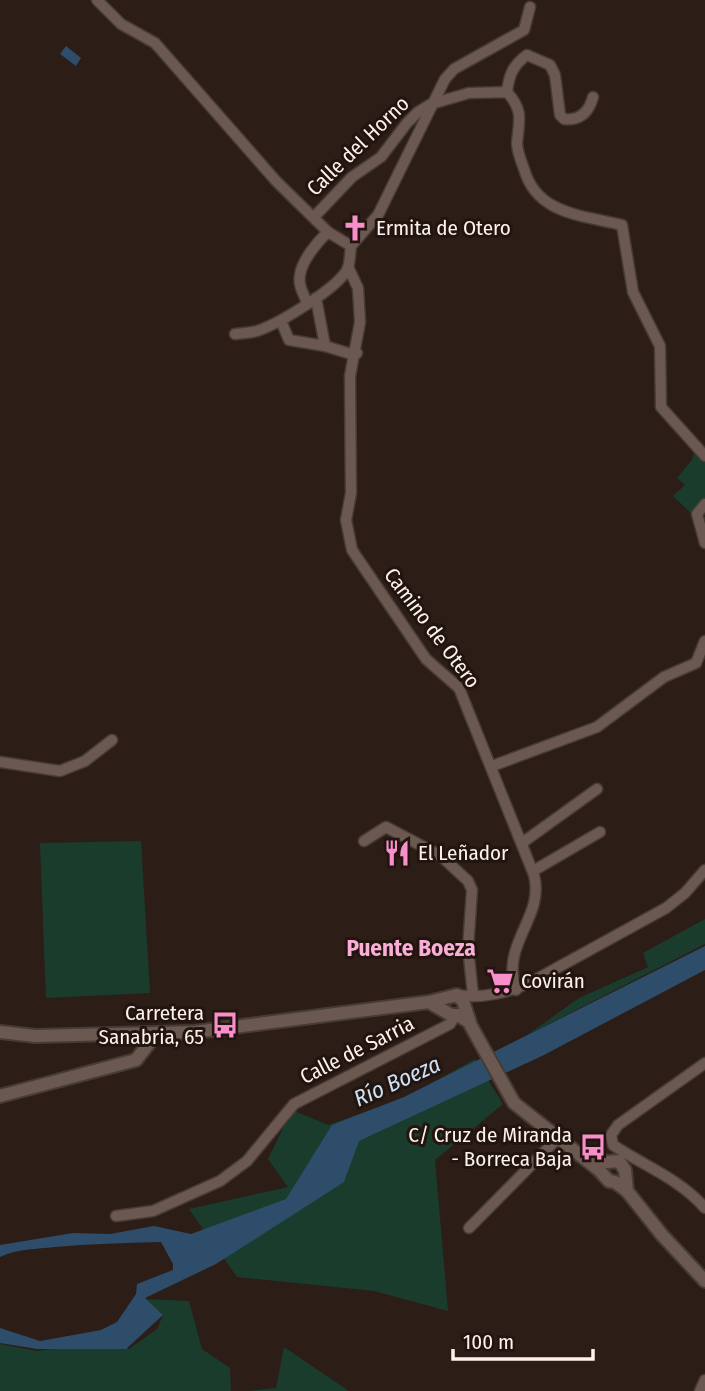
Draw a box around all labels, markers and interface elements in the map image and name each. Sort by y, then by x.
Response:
street label: Calle del Horno [301,91,415,201]
church icon: Ermita de Otero [340,213,370,243]
place label: Ermita de Otero [376,215,511,241]
street label: Camino de Otero [378,563,486,693]
restaurant icon: El Leñador [382,838,412,868]
place label: El Leñador [418,840,509,866]
district label: Puente Boeza [346,934,476,962]
supermarket icon: Covirán [485,966,515,996]
place label: Covirán [521,968,585,994]
place label: Carretera Sanabria, 65 [99,1000,204,1050]
bus stop icon: Carretera Sanabria, 65 [210,1010,240,1040]
street label: Calle de Sarria [296,1010,418,1090]
water label: Río Boeza [349,1050,445,1112]
place label: C/ Cruz de Miranda - Borreca Baja [408,1122,572,1172]
bus stop icon: C/ Cruz de Miranda - Borreca Baja [578,1132,608,1162]
scale bar [453,1318,593,1362]
text: 100 m [463,1329,514,1355]

